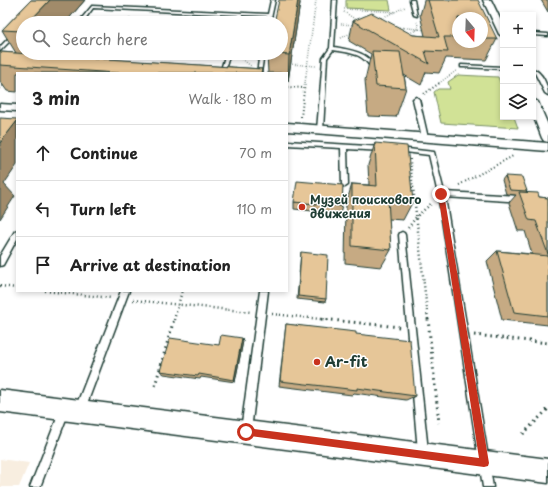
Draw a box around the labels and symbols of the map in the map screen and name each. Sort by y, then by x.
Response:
north arrow [452,12,488,48]
route end [432,185,450,203]
place label: Музей поискового движения [310,190,421,222]
marker: Музей поискового движения [297,202,307,212]
place label: Ar-fit [325,351,368,372]
marker: Ar-fit [312,357,322,367]
route start [237,423,255,441]

